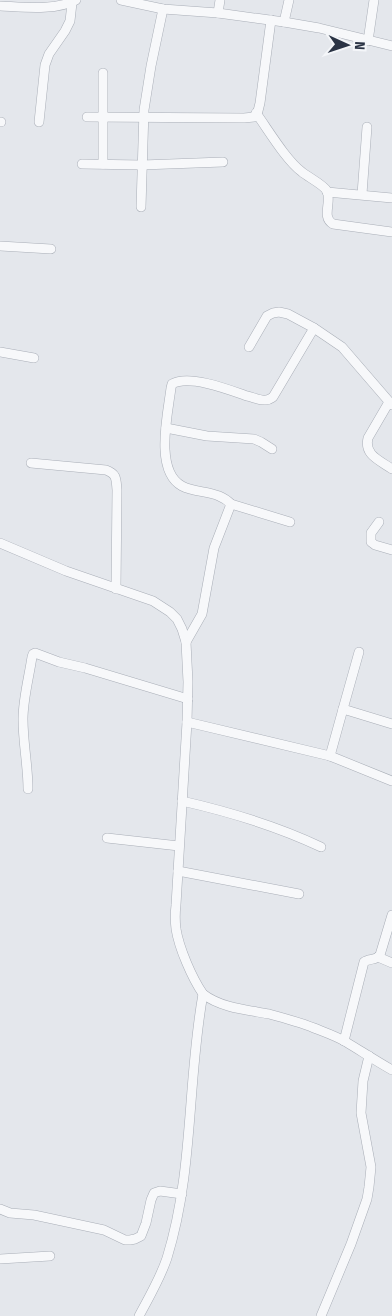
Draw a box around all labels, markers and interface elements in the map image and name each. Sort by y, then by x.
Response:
north arrow [322,20,372,70]
text: N [351,41,368,50]

